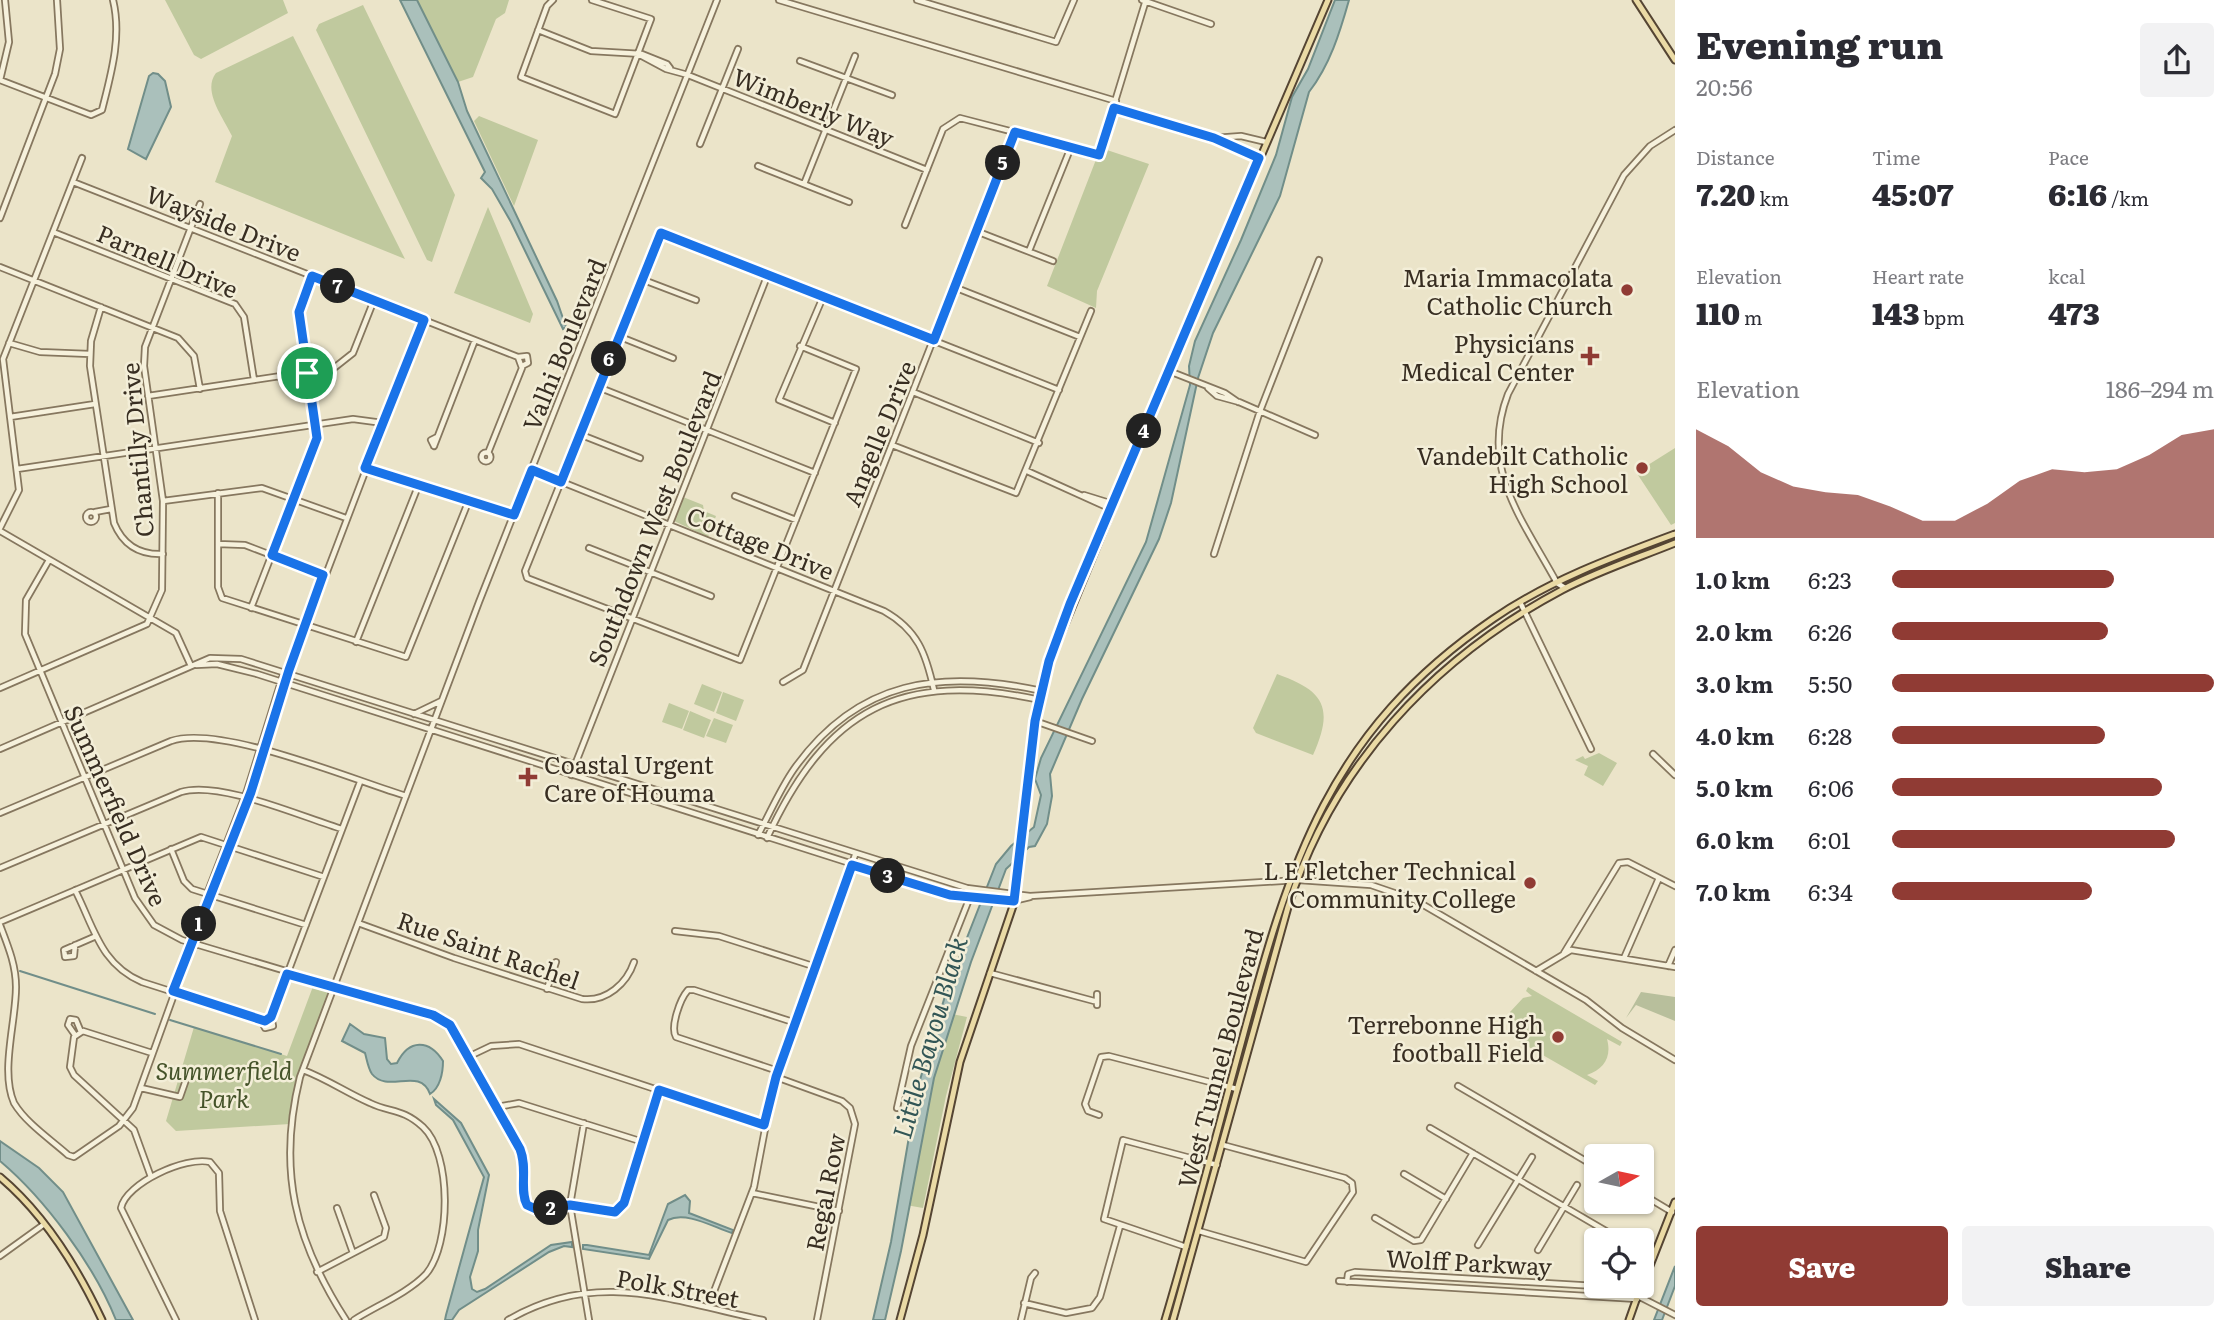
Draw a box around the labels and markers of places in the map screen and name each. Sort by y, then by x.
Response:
pin: 5 [986,146,1020,180]
place label: Maria Immacolata Catholic Church [1402,259,1613,322]
pin: 7 [320,268,356,304]
marker: Maria Immacolata Catholic Church [1619,282,1635,298]
place label: Physicians Medical Center [1400,325,1575,388]
pin: 6 [592,342,626,376]
pin [277,343,337,403]
marker: Physicians Medical Center [1580,346,1600,366]
pin: 4 [1126,414,1162,448]
place label: Vandebilt Catholic High School [1417,437,1628,500]
marker: Vandebilt Catholic High School [1634,460,1650,476]
place label: Coastal Urgent Care of Houma [544,746,715,809]
marker: Coastal Urgent Care of Houma [518,767,538,787]
place label: L E Fletcher Technical Community College [1263,852,1516,915]
pin: 3 [870,858,906,894]
marker: L E Fletcher Technical Community College [1522,875,1538,891]
pin: 1 [182,906,216,942]
place label: Terrebonne High football Field [1347,1006,1544,1069]
marker: Terrebonne High football Field [1550,1029,1566,1045]
pin: 2 [534,1190,568,1226]

